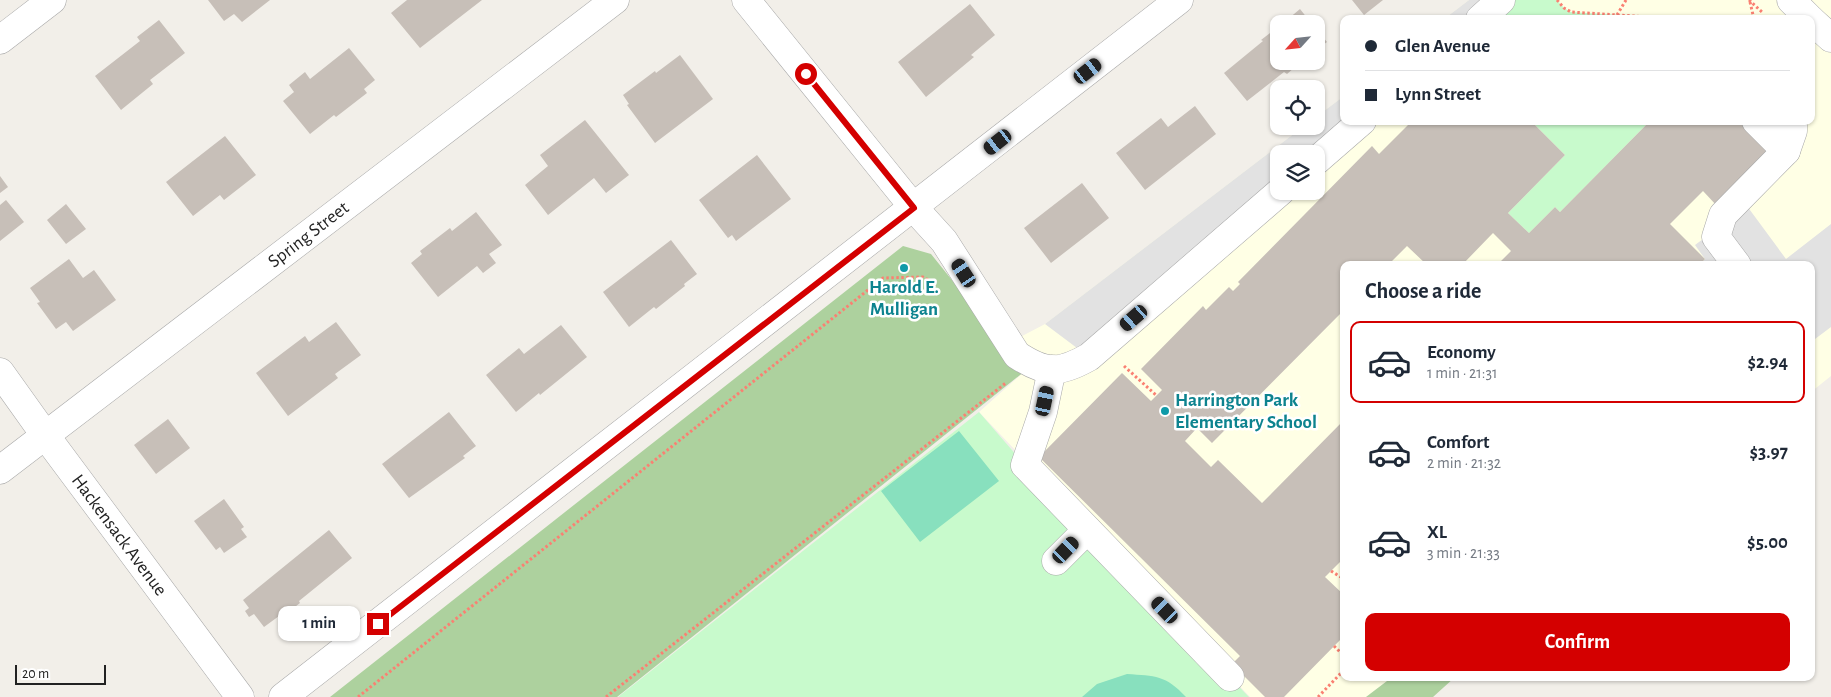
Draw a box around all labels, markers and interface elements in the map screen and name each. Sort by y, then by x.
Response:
north arrow [1270,15,1325,70]
map controls [1270,15,1325,200]
text: Glen Avenue [1395,37,1490,56]
car [1071,56,1104,86]
route start [795,63,817,85]
button: locate [1270,80,1325,135]
text: Lynn Street [1395,85,1481,104]
car [981,127,1014,157]
button: layers [1270,145,1325,200]
street label: Spring Street [264,198,352,271]
car [949,256,978,290]
marker: Harold E. Mulligan [898,262,910,274]
place label: Harold E. Mulligan [869,278,939,319]
text: Choose a ride [1365,280,1481,302]
car [1117,302,1150,334]
icon: car [1367,340,1412,385]
text: Economy [1427,343,1496,362]
text: $2.94 [1747,353,1788,372]
text: 1 min · 21:31 [1427,365,1498,381]
car [1034,385,1055,417]
place label: Harrington Park Elementary School [1175,391,1317,432]
marker: Harrington Park Elementary School [1159,405,1171,417]
icon: car [1367,430,1412,475]
text: Comfort [1427,433,1489,452]
text: $3.97 [1750,443,1788,462]
text: 2 min · 21:32 [1427,455,1501,471]
street label: Hackensack Avenue [68,471,171,599]
icon: car [1367,520,1412,565]
text: XL [1427,523,1447,542]
text: $5.00 [1747,533,1788,552]
car [1050,534,1081,566]
text: 3 min · 21:33 [1427,545,1500,561]
car [1149,594,1180,626]
callout: 1 min [278,606,360,642]
route end [367,613,389,635]
button: Confirm [1365,613,1790,671]
text: 1 min [302,615,336,631]
scale bar [15,662,106,685]
text: 20 m [22,667,49,681]

